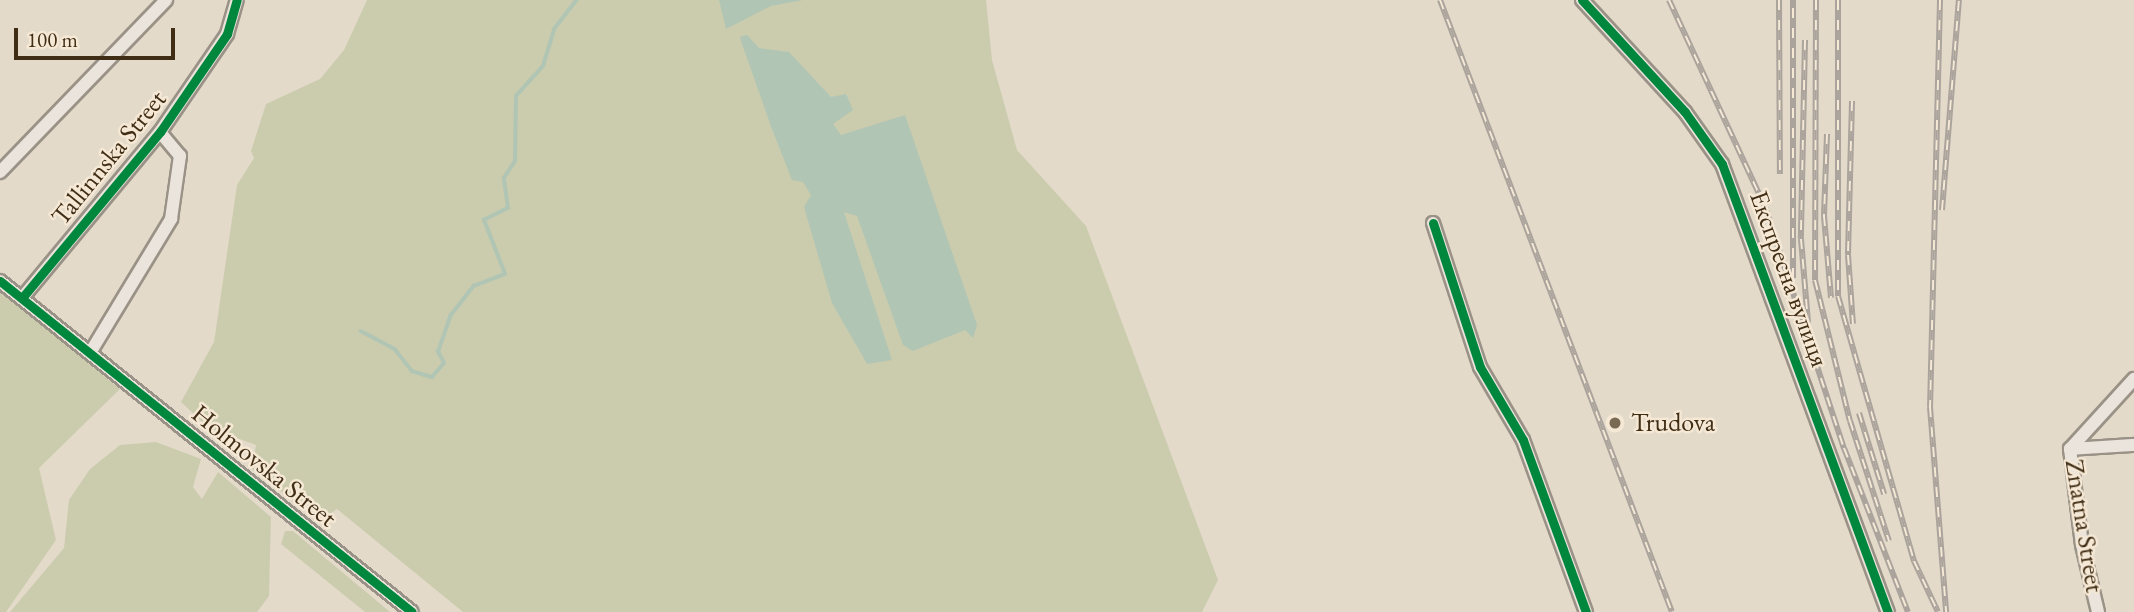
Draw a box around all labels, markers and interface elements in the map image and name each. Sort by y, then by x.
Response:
scale bar [18,14,178,58]
text: 100 m [27,26,78,53]
street label: Tallinnska Street [45,84,173,232]
street label: Експресна вулиця [1743,187,1835,371]
street label: Holmovska Street [185,398,343,534]
place label: Trudova [1631,407,1715,439]
marker: Trudova [1605,413,1625,433]
street label: Znatna Street [2058,457,2110,595]

